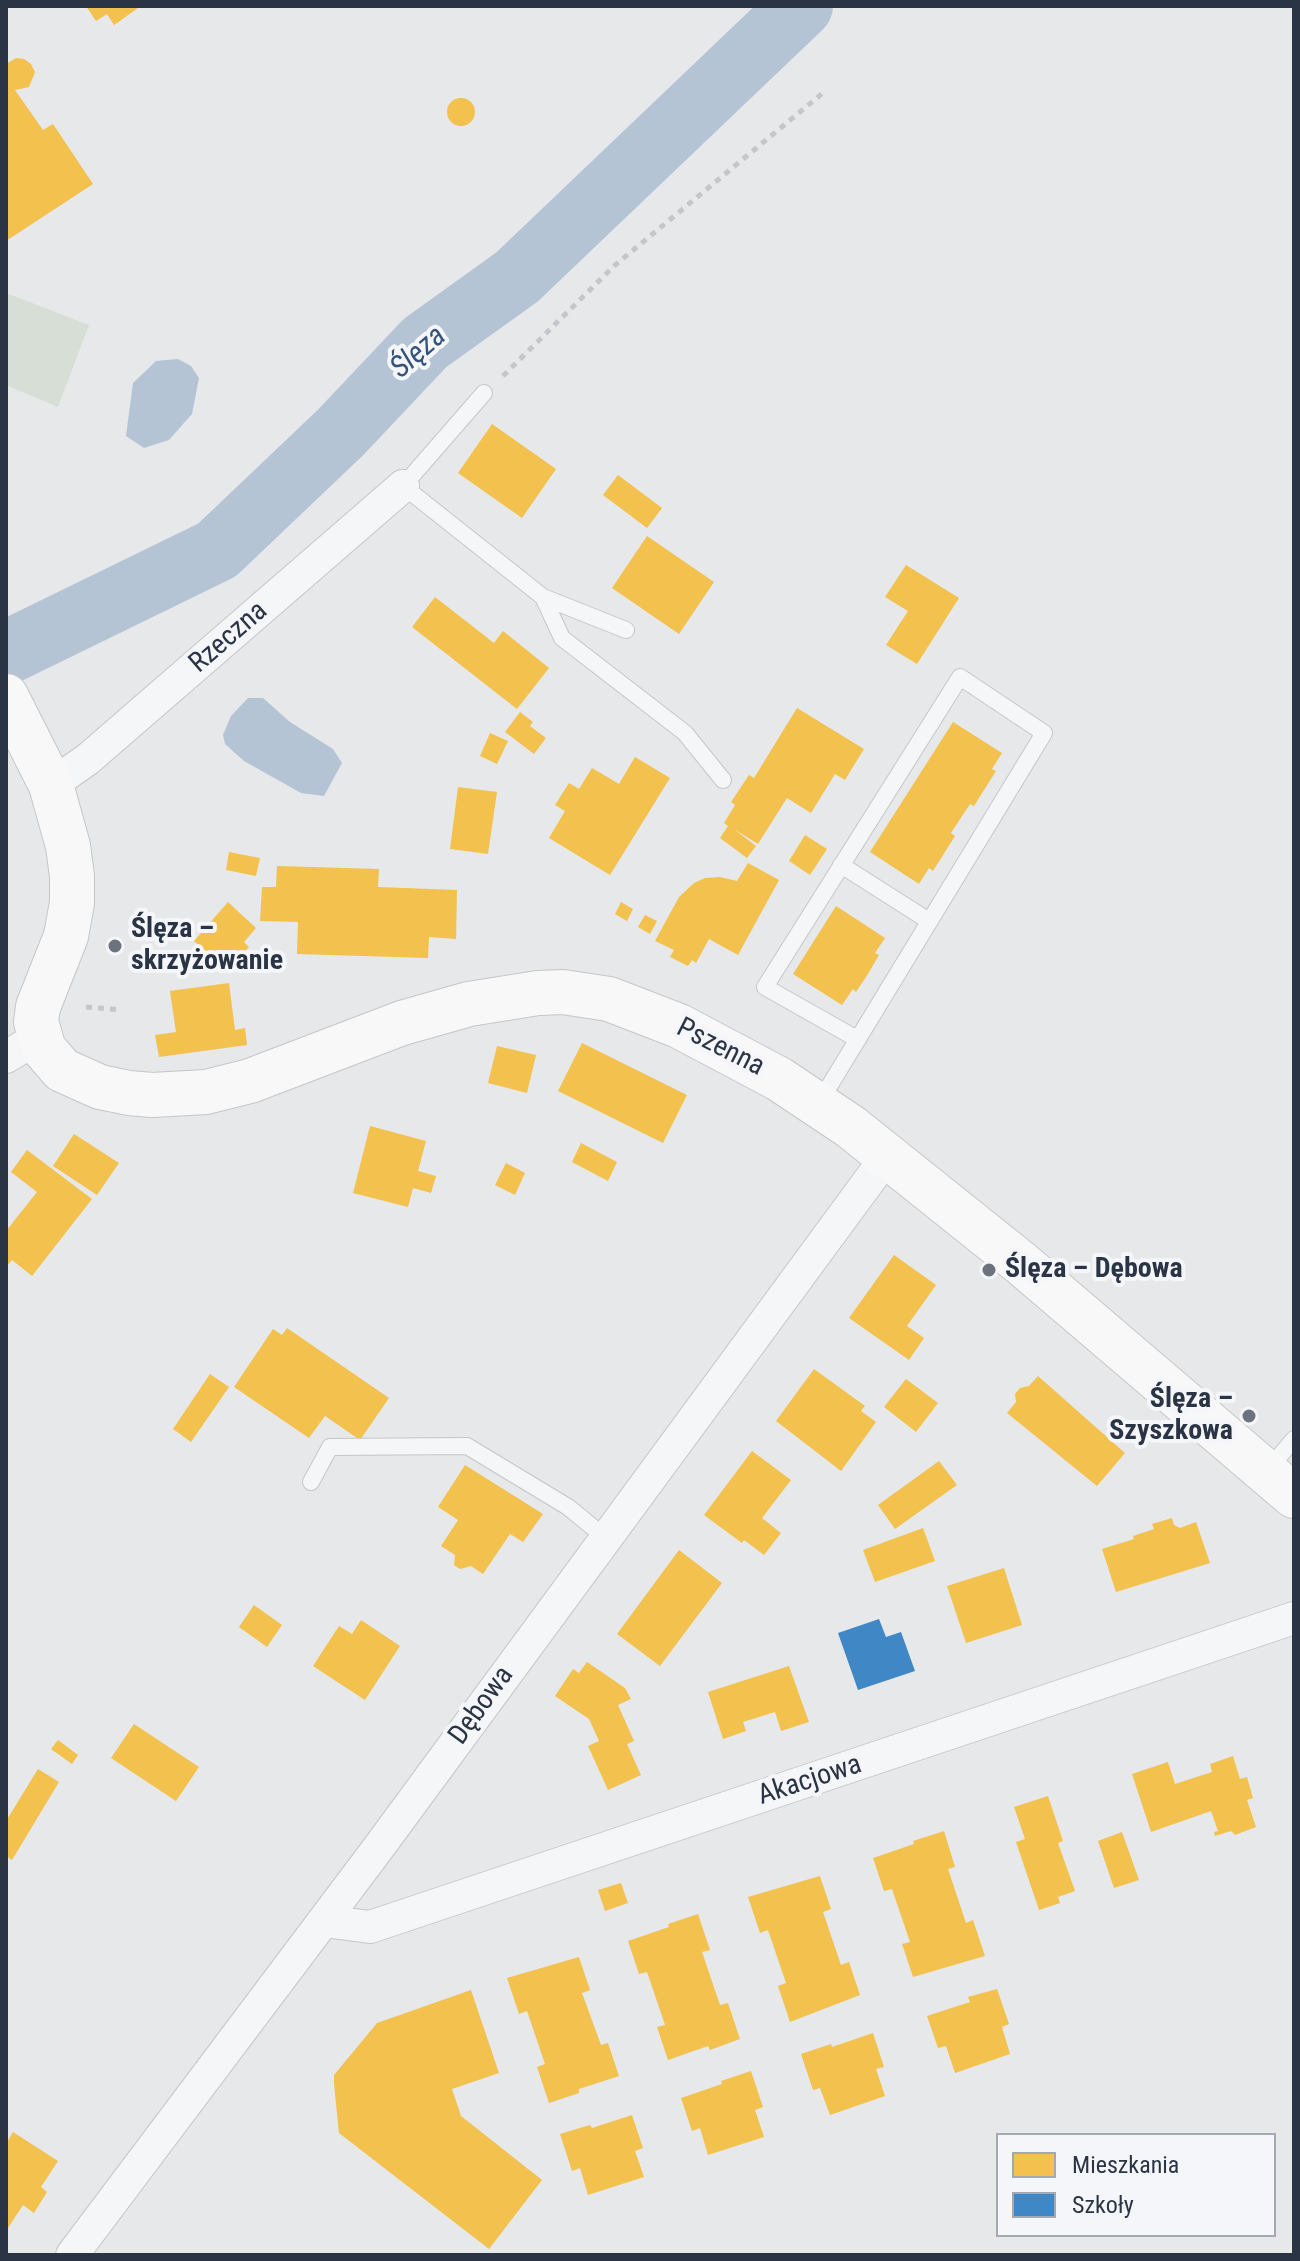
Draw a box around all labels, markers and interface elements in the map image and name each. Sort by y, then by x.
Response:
water label: Ślęza [384,319,454,387]
street label: Rzeczna [183,595,275,681]
place label: Ślęza – skrzyżowanie [131,913,283,979]
marker: Ślęza – skrzyżowanie [106,937,124,955]
street label: Pszenna [670,1012,770,1084]
place label: Ślęza – Dębowa [1005,1253,1183,1287]
marker: Ślęza – Dębowa [980,1261,998,1279]
place label: Ślęza – Szyszkowa [1109,1383,1233,1449]
marker: Ślęza – Szyszkowa [1240,1407,1258,1425]
street label: Dębowa [442,1660,522,1752]
street label: Akacjowa [754,1748,866,1814]
legend [996,2133,1276,2237]
text: Mieszkania [1072,2151,1179,2179]
text: Szkoły [1072,2191,1134,2219]

